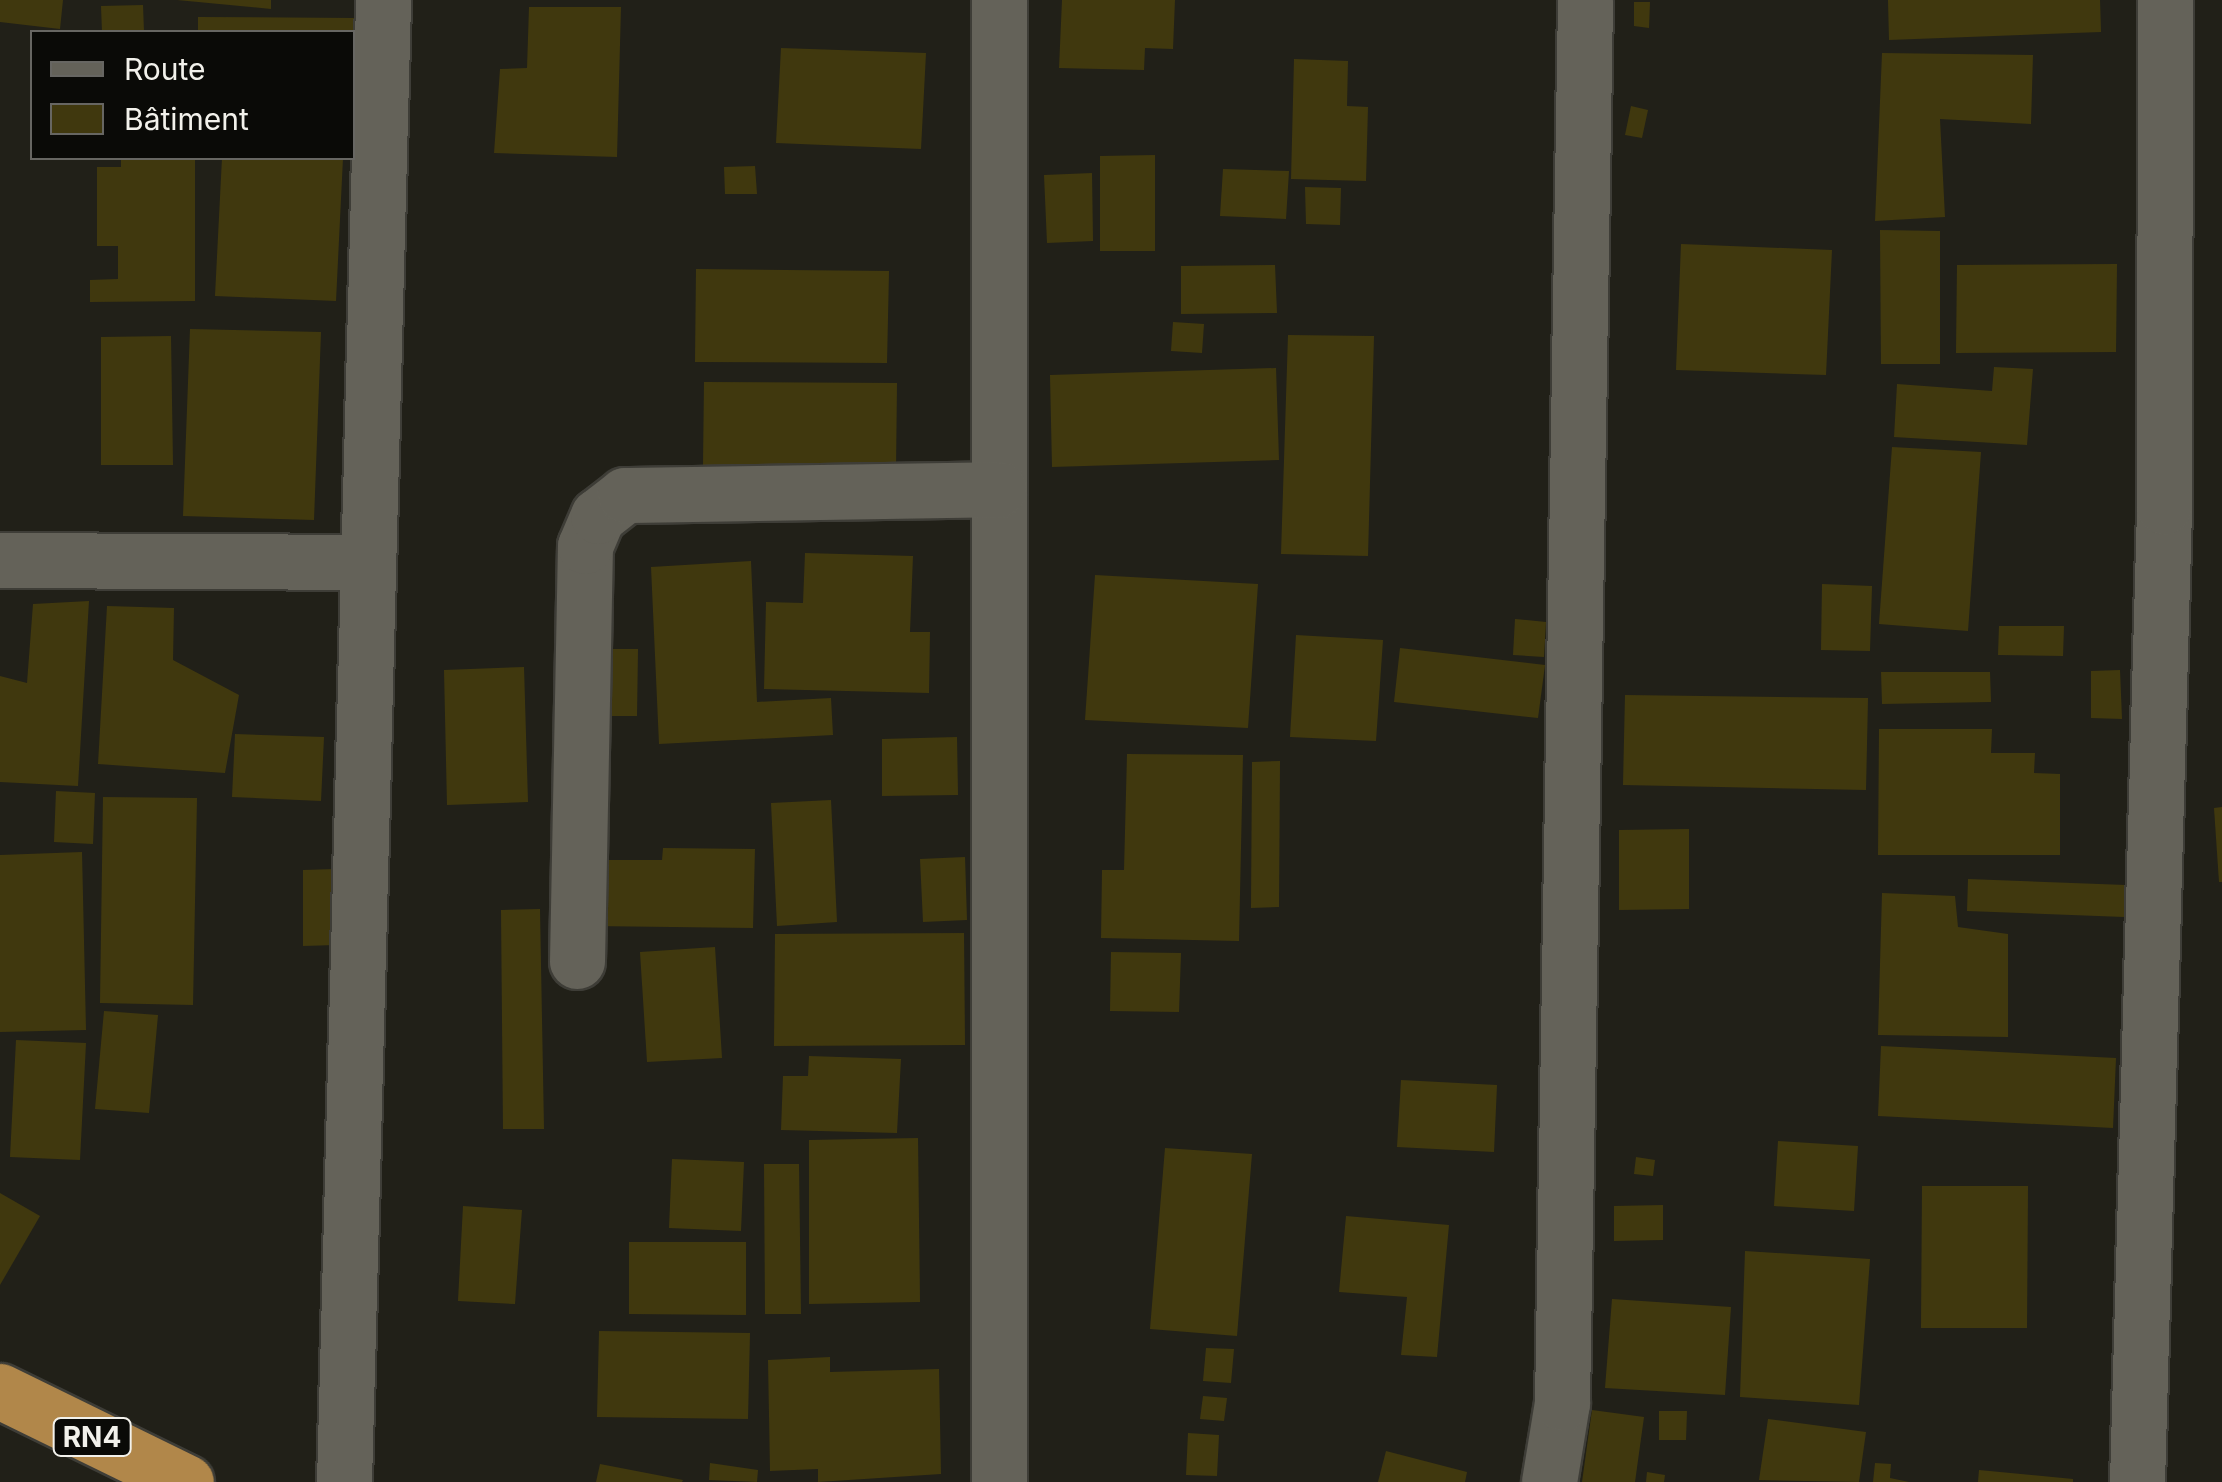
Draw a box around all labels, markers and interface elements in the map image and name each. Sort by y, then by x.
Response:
legend [30,30,355,160]
text: Route [124,51,206,87]
text: Bâtiment [124,101,249,137]
road number: RN4 [52,1414,132,1460]

